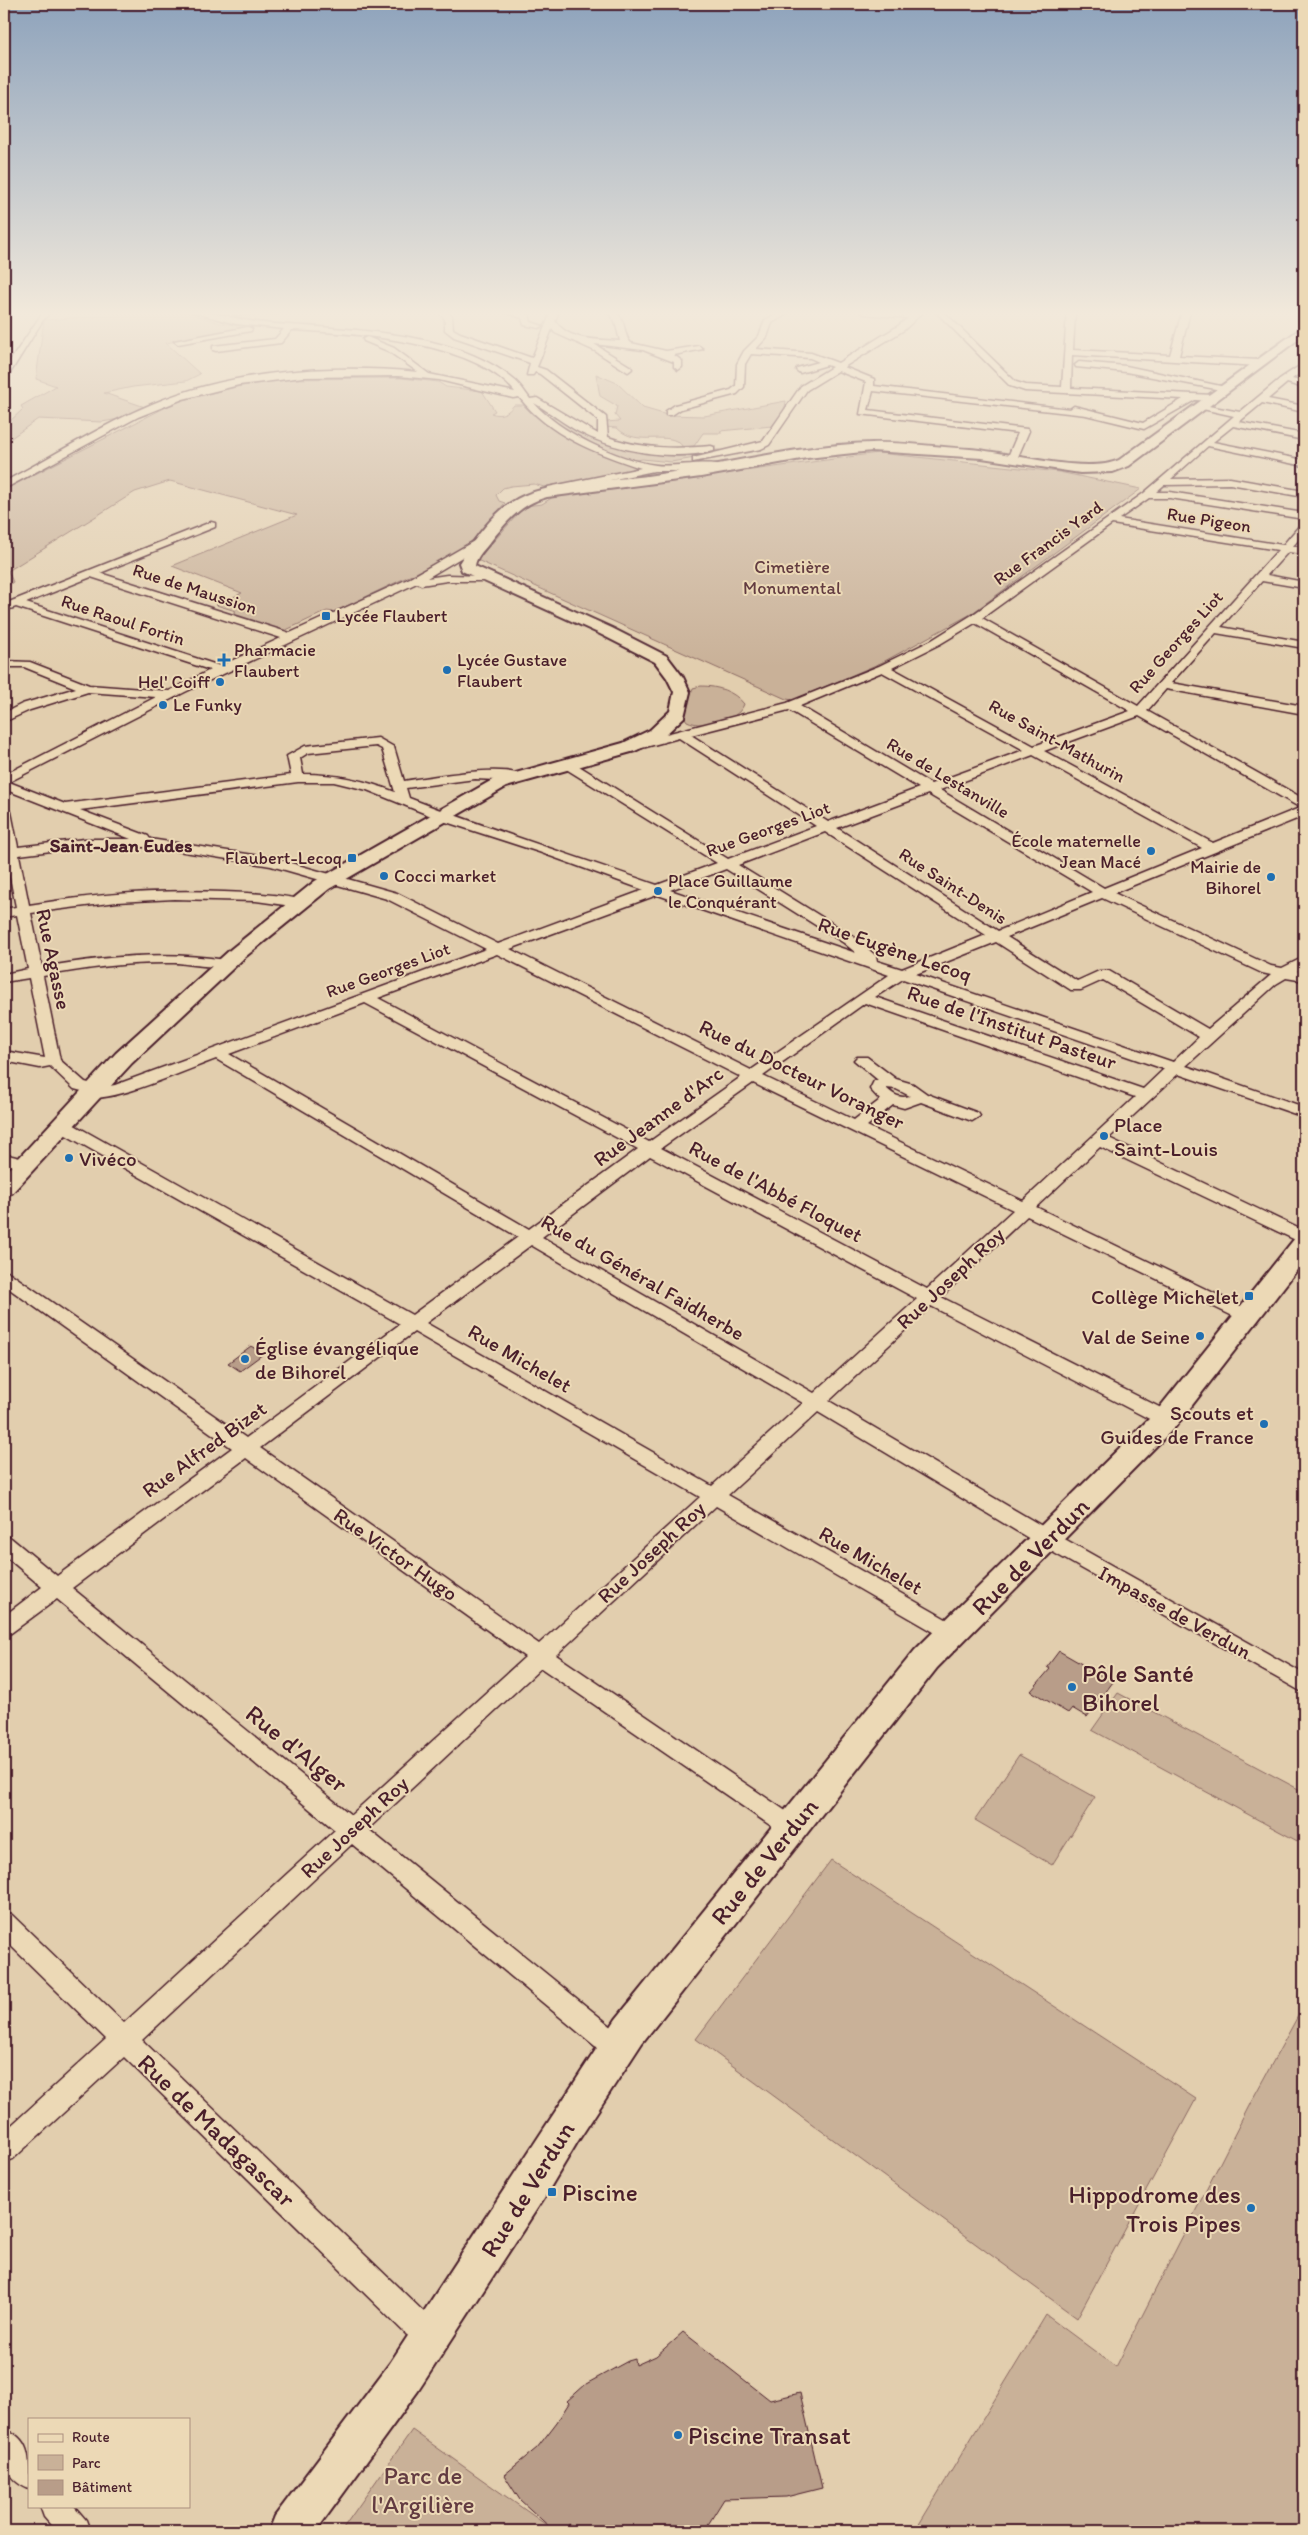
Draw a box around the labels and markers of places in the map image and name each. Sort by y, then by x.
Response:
place label: Lycée Flaubert [336,605,448,627]
marker: Lycée Flaubert [320,610,332,622]
place label: Pharmacie Flaubert [234,639,316,682]
place label: Lycée Gustave Flaubert [457,649,567,692]
marker: Pharmacie Flaubert [218,654,230,666]
marker: Lycée Gustave Flaubert [441,664,453,676]
place label: Hel' Coiff [138,671,211,693]
marker: Hel' Coiff [214,676,226,688]
place label: Le Funky [173,694,242,716]
marker: Le Funky [157,699,169,711]
place label: École maternelle Jean Macé [1011,830,1141,873]
marker: École maternelle Jean Macé [1145,845,1157,857]
place label: Flaubert-Lecoq [225,847,342,869]
marker: Flaubert-Lecoq [346,852,358,864]
place label: Mairie de Bihorel [1190,856,1261,899]
place label: Cocci market [394,865,496,887]
marker: Cocci market [378,870,390,882]
place label: Place Guillaume le Conquérant [668,870,793,913]
marker: Mairie de Bihorel [1265,871,1277,883]
marker: Place Guillaume le Conquérant [652,885,664,897]
place label: Place Saint-Louis [1114,1112,1218,1161]
marker: Place Saint-Louis [1098,1130,1110,1142]
place label: Vivéco [79,1146,137,1171]
marker: Vivéco [63,1152,75,1164]
place label: Collège Michelet [1091,1284,1239,1309]
marker: Collège Michelet [1243,1290,1255,1302]
place label: Val de Seine [1082,1324,1190,1349]
marker: Val de Seine [1194,1330,1206,1342]
place label: Église évangélique de Bihorel [255,1335,419,1384]
marker: Église évangélique de Bihorel [239,1353,251,1365]
place label: Scouts et Guides de France [1100,1400,1254,1449]
marker: Scouts et Guides de France [1258,1418,1270,1430]
place label: Pôle Santé Bihorel [1082,1658,1194,1717]
marker: Pôle Santé Bihorel [1066,1681,1078,1693]
place label: Piscine [562,2177,638,2207]
place label: Hippodrome des Trois Pipes [1069,2179,1241,2238]
marker: Piscine [546,2186,558,2198]
marker: Hippodrome des Trois Pipes [1245,2202,1257,2214]
place label: Piscine Transat [688,2420,851,2450]
marker: Piscine Transat [672,2429,684,2441]

